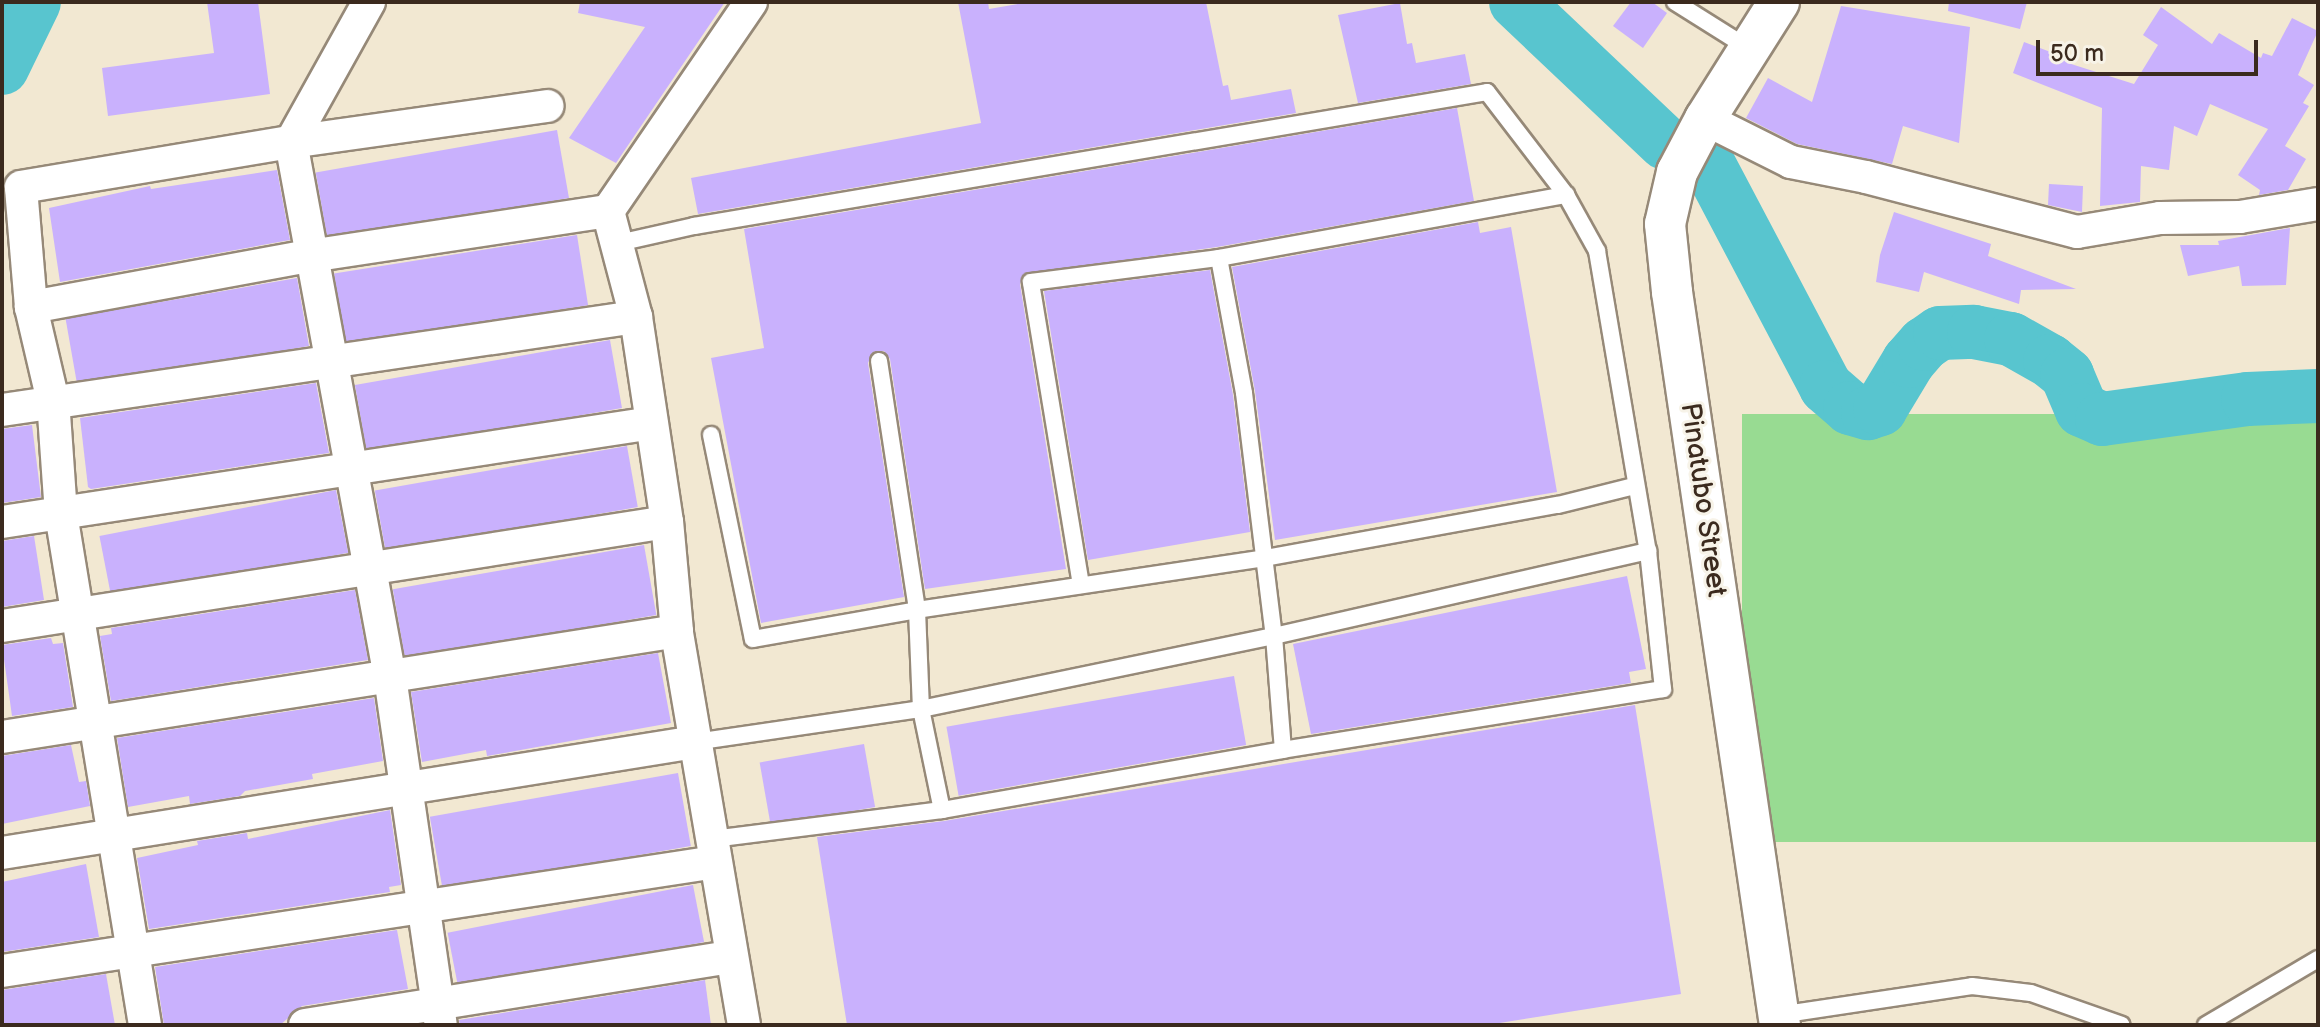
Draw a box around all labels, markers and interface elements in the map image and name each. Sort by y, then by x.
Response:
scale bar [2040,24,2262,74]
text: 50 m [2050,39,2104,68]
street label: Pinatubo Street [1673,401,1733,599]

